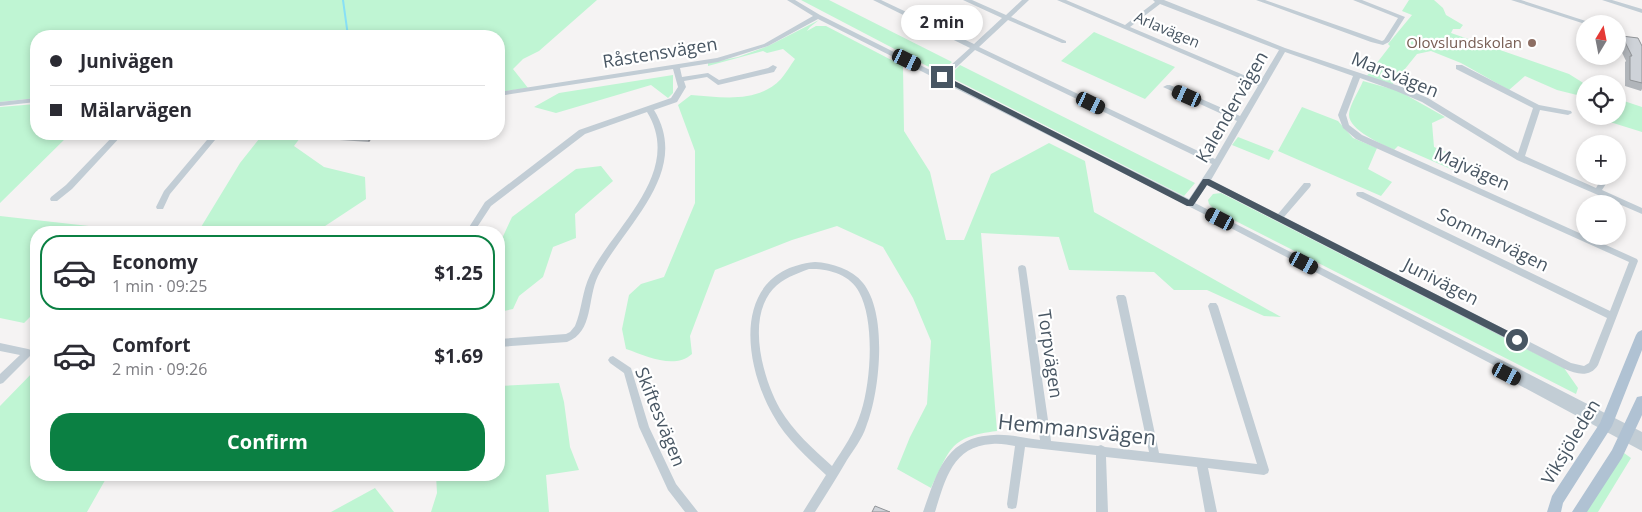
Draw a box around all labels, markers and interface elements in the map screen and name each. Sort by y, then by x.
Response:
callout: 2 min [901,5,983,40]
street label: Arlavägen [1132,6,1203,52]
text: 2 min [920,11,964,33]
north arrow [1576,15,1626,65]
map controls [1576,15,1626,245]
street label: Råstensvägen [601,31,719,73]
place label: Olovslundskolan [1406,32,1522,52]
marker: Olovslundskolan [1526,37,1538,49]
street label: Kalendervägen [1189,46,1273,167]
street label: Marsvägen [1348,46,1443,102]
car [890,47,923,73]
text: Junivägen [80,48,174,74]
route end [931,66,953,88]
button: locate [1576,75,1626,125]
car [1170,83,1203,109]
car [1074,90,1107,116]
text: Mälarvägen [80,97,192,123]
button: + [1576,135,1626,185]
street label: Majvägen [1431,141,1514,195]
button: − [1576,195,1626,245]
street label: Sommarvägen [1434,202,1553,276]
car [1203,206,1236,232]
text: Economy [112,249,198,275]
car [1287,249,1320,277]
icon: car [52,250,97,295]
street label: Junivägen [1398,251,1483,310]
text: $1.25 [434,260,483,286]
text: 1 min · 09:25 [112,275,207,297]
street label: Torpvägen [1033,308,1069,400]
route start [1506,329,1528,351]
text: Comfort [112,332,191,358]
icon: car [52,333,97,378]
text: $1.69 [434,343,483,369]
text: 2 min · 09:26 [112,358,207,380]
car [1490,361,1523,387]
street label: Skiftesvägen [630,363,692,470]
street label: Viksjöleden [1535,394,1605,489]
street label: Hemmansvägen [997,407,1158,451]
button: Confirm [50,413,485,471]

